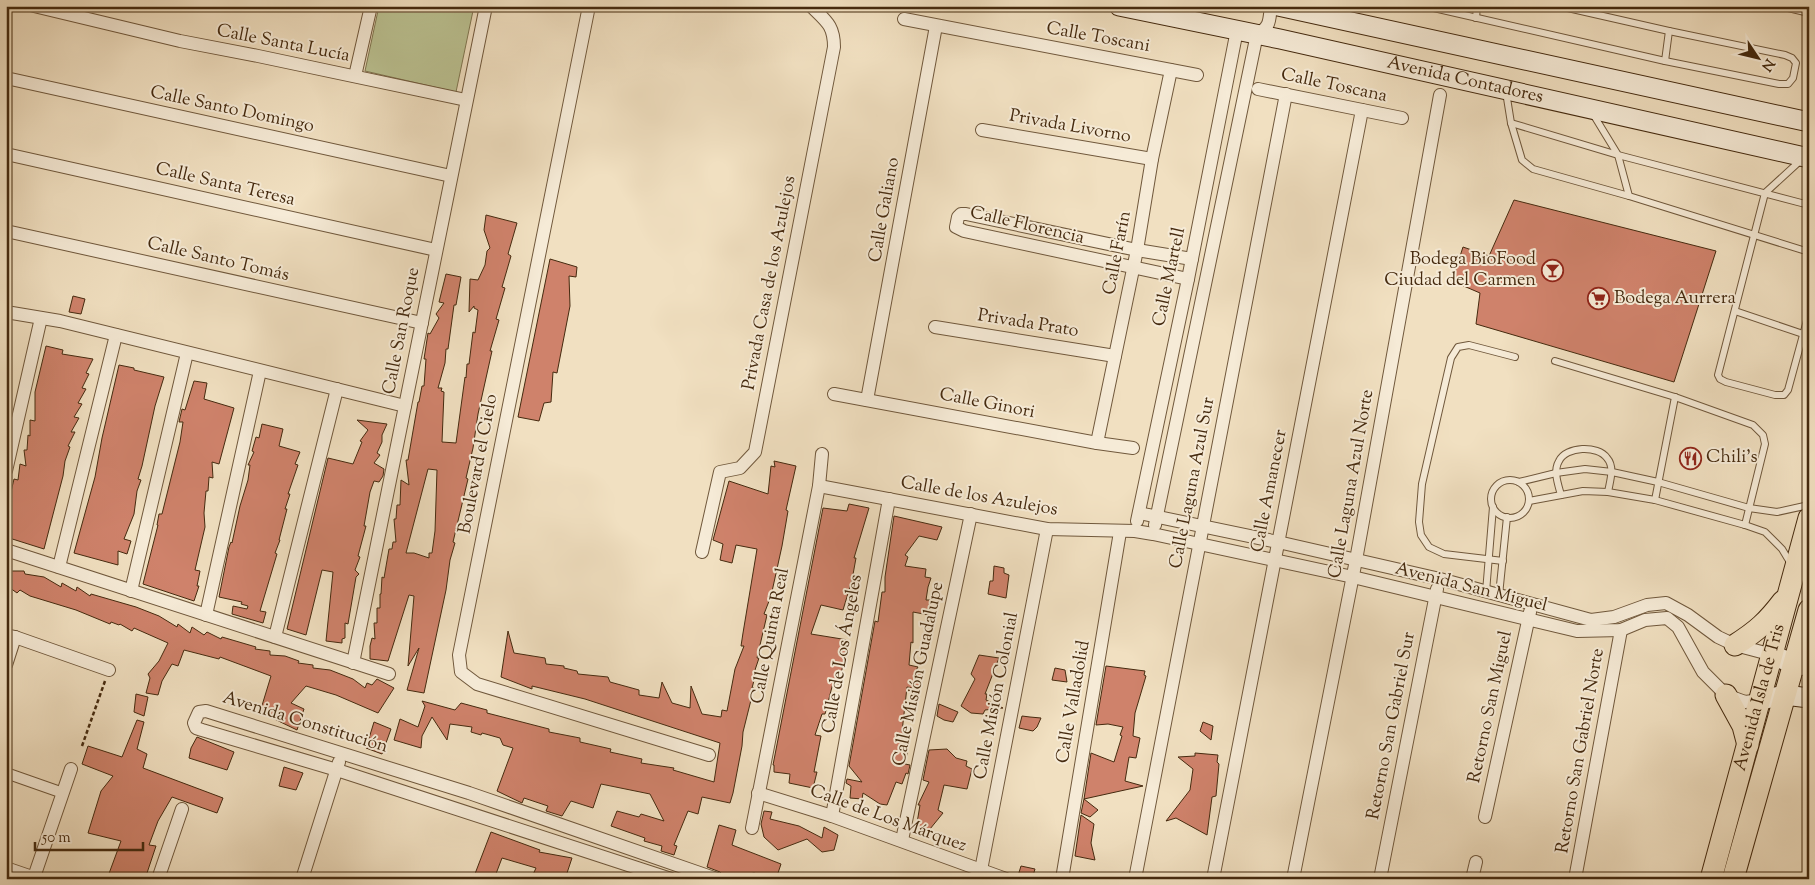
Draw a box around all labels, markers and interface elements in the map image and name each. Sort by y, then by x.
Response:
street label: Calle Toscani [1044,16,1152,60]
street label: Calle Santa Lucía [214,18,352,70]
north arrow [1732,32,1782,82]
street label: Avenida Contadores [1384,50,1546,111]
text: N [1756,54,1778,75]
street label: Calle Toscana [1278,62,1390,110]
street label: Calle Santo Domingo [148,80,317,140]
street label: Privada Livorno [1007,104,1133,151]
street label: Calle Galiano [863,155,907,265]
street label: Calle Santa Teresa [153,156,297,214]
street label: Privada Casa de los Azulejos [736,174,804,392]
street label: Calle Florencia [967,200,1087,252]
street label: Calle Farín [1097,209,1139,297]
street label: Calle Martell [1147,225,1193,329]
street label: Calle Santo Tomás [144,231,292,289]
place label: Bodega BioFood Ciudad del Carmen [1384,247,1536,294]
bar icon: Bodega BioFood Ciudad del Carmen [1540,258,1564,282]
street label: Calle San Roque [377,265,427,397]
place label: Bodega Aurrera [1614,286,1736,312]
supermarket icon: Bodega Aurrera [1586,287,1610,311]
street label: Privada Prato [975,303,1081,345]
street label: Calle Ginori [937,382,1037,426]
street label: Calle Laguna Azul Norte [1323,388,1381,580]
street label: Boulevard el Cielo [453,392,505,536]
street label: Calle Laguna Azul Sur [1164,395,1222,571]
street label: Calle Amanecer [1245,427,1295,555]
place label: Chili's [1706,445,1758,471]
restaurant icon: Chili's [1678,446,1702,470]
street label: Calle de los Azulejos [898,470,1060,524]
street label: Avenida San Miguel [1392,556,1550,620]
street label: Calle Quinta Real [745,566,797,706]
street label: Calle de Los Ángeles [816,573,870,735]
street label: Calle Misión Guadalupe [887,579,951,769]
street label: Calle Misión Colonial [968,610,1026,782]
street label: Avenida Isla de Tris [1728,621,1793,774]
street label: Retorno San Miguel [1462,628,1520,786]
street label: Retorno San Gabriel Sur [1361,630,1423,822]
street label: Calle Valladolid [1050,638,1098,766]
street label: Retorno San Gabriel Norte [1550,646,1612,856]
street label: Avenida Constitución [219,685,391,761]
street label: Calle de Los Márquez [806,779,970,860]
scale bar [35,820,142,852]
text: 50 m [41,828,71,849]

